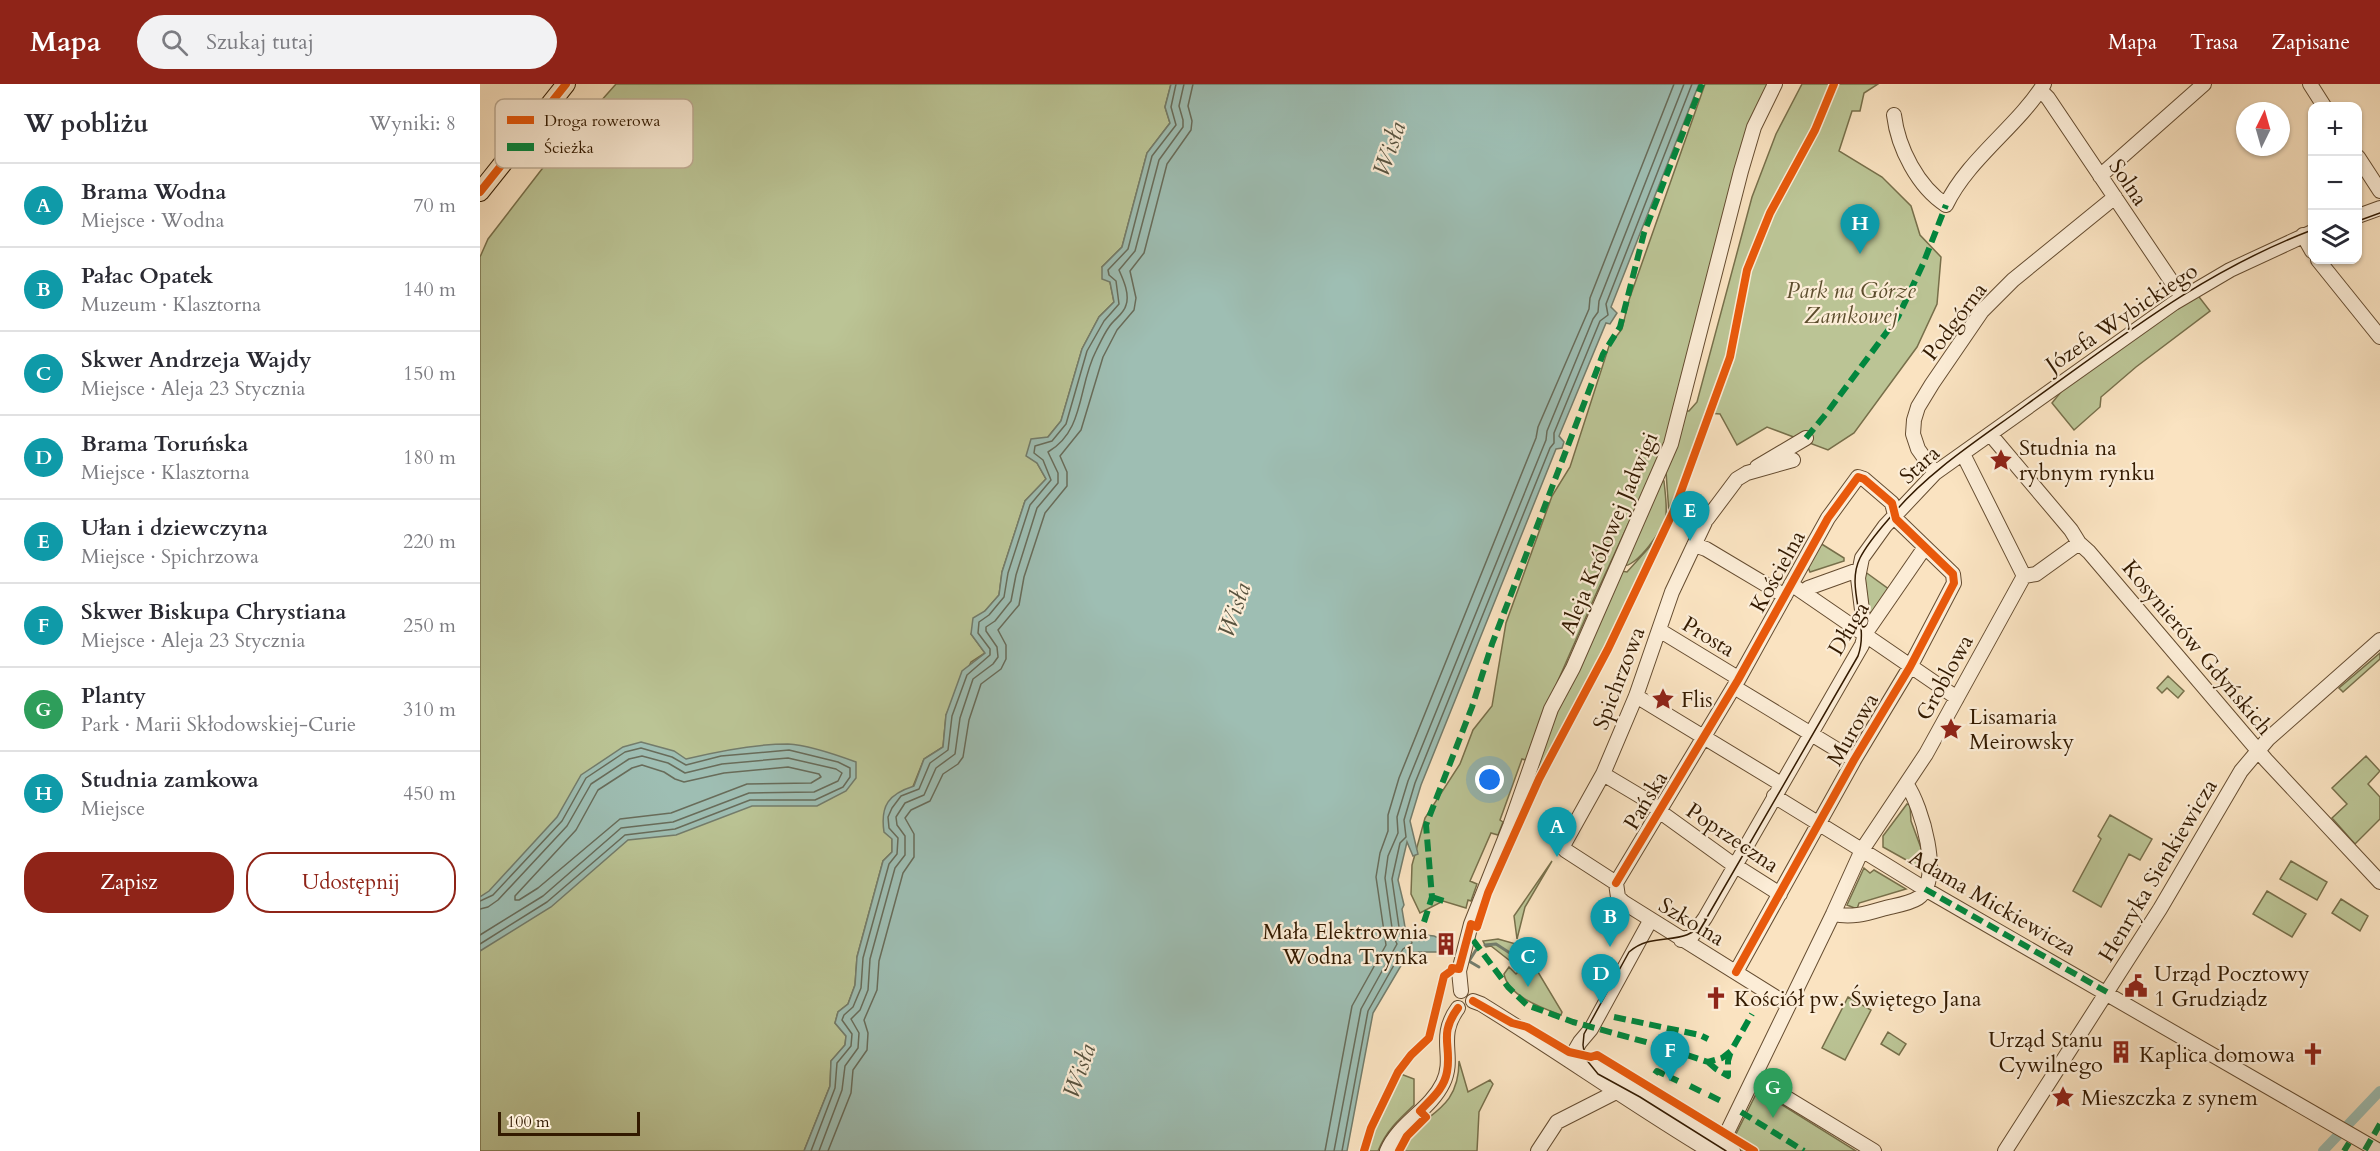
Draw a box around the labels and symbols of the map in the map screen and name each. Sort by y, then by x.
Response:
legend [495,99,693,168]
north arrow [2236,102,2290,156]
text: Droga rowerowa [544,110,661,132]
water label: Wisła [1365,117,1414,181]
text: Ścieżka [544,137,594,159]
street label: Solna [2102,153,2155,212]
pin: H [1840,204,1880,254]
street label: Józefa Wybickiego [2037,256,2204,382]
park label: Park na Górze Zamkowej [1786,276,1916,331]
street label: Podgórna [1915,276,1994,367]
street label: Aleja Królowej Jadwigi [1553,427,1665,639]
place label: Studnia na rybnym rynku [2019,433,2155,488]
street label: Stara [1893,438,1947,491]
place icon: Studnia na rybnym rynku [1988,447,2014,473]
pin: E [1670,492,1710,541]
street label: Kościelna [1743,525,1813,618]
street label: Kosynierów Gdyńskich [2115,554,2279,742]
water label: Wisła [1210,578,1259,642]
street label: Długa [1821,596,1877,661]
street label: Prosta [1676,609,1741,665]
street label: Spichrzowa [1586,622,1652,734]
street label: Groblowa [1909,629,1981,726]
place label: Flis [1681,685,1713,715]
place icon: Flis [1650,686,1676,712]
street label: Murowa [1820,687,1886,772]
place label: Lisamaria Meirowsky [1969,702,2075,757]
place icon: Lisamaria Meirowsky [1938,716,1964,742]
your location [1475,765,1504,794]
street label: Pańska [1617,765,1675,836]
street label: Henryka Sienkiewicza [2091,773,2225,968]
street label: Poprzeczna [1680,796,1785,880]
pin: A [1538,808,1576,857]
street label: Adama Mickiewicza [1903,843,2082,963]
street label: Szkolna [1653,890,1731,954]
pin: B [1590,898,1630,947]
place label: Mała Elektrownia Wodna Trynka [1263,917,1428,972]
building icon: Mała Elektrownia Wodna Trynka [1433,931,1459,957]
pin: C [1508,938,1548,987]
pin: D [1582,954,1620,1004]
place label: Urząd Pocztowy 1 Grudziądz [2154,959,2310,1014]
public building icon: Urząd Pocztowy 1 Grudziądz [2123,973,2149,999]
place label: Kościół pw. Świętego Jana [1734,984,1982,1014]
church icon: Kościół pw. Świętego Jana [1703,985,1729,1011]
place label: Urząd Stanu Cywilnego [1988,1025,2103,1080]
pin: F [1650,1032,1690,1081]
water label: Wisła [1055,1039,1104,1103]
building icon: Urząd Stanu Cywilnego [2108,1039,2134,1065]
place label: Kaplica domowa [2139,1040,2295,1070]
church icon: Kaplica domowa [2300,1041,2326,1067]
pin: G [1754,1068,1792,1118]
place label: Mieszczka z synem [2081,1083,2258,1113]
place icon: Mieszczka z synem [2050,1084,2076,1110]
scale bar [498,1109,640,1136]

